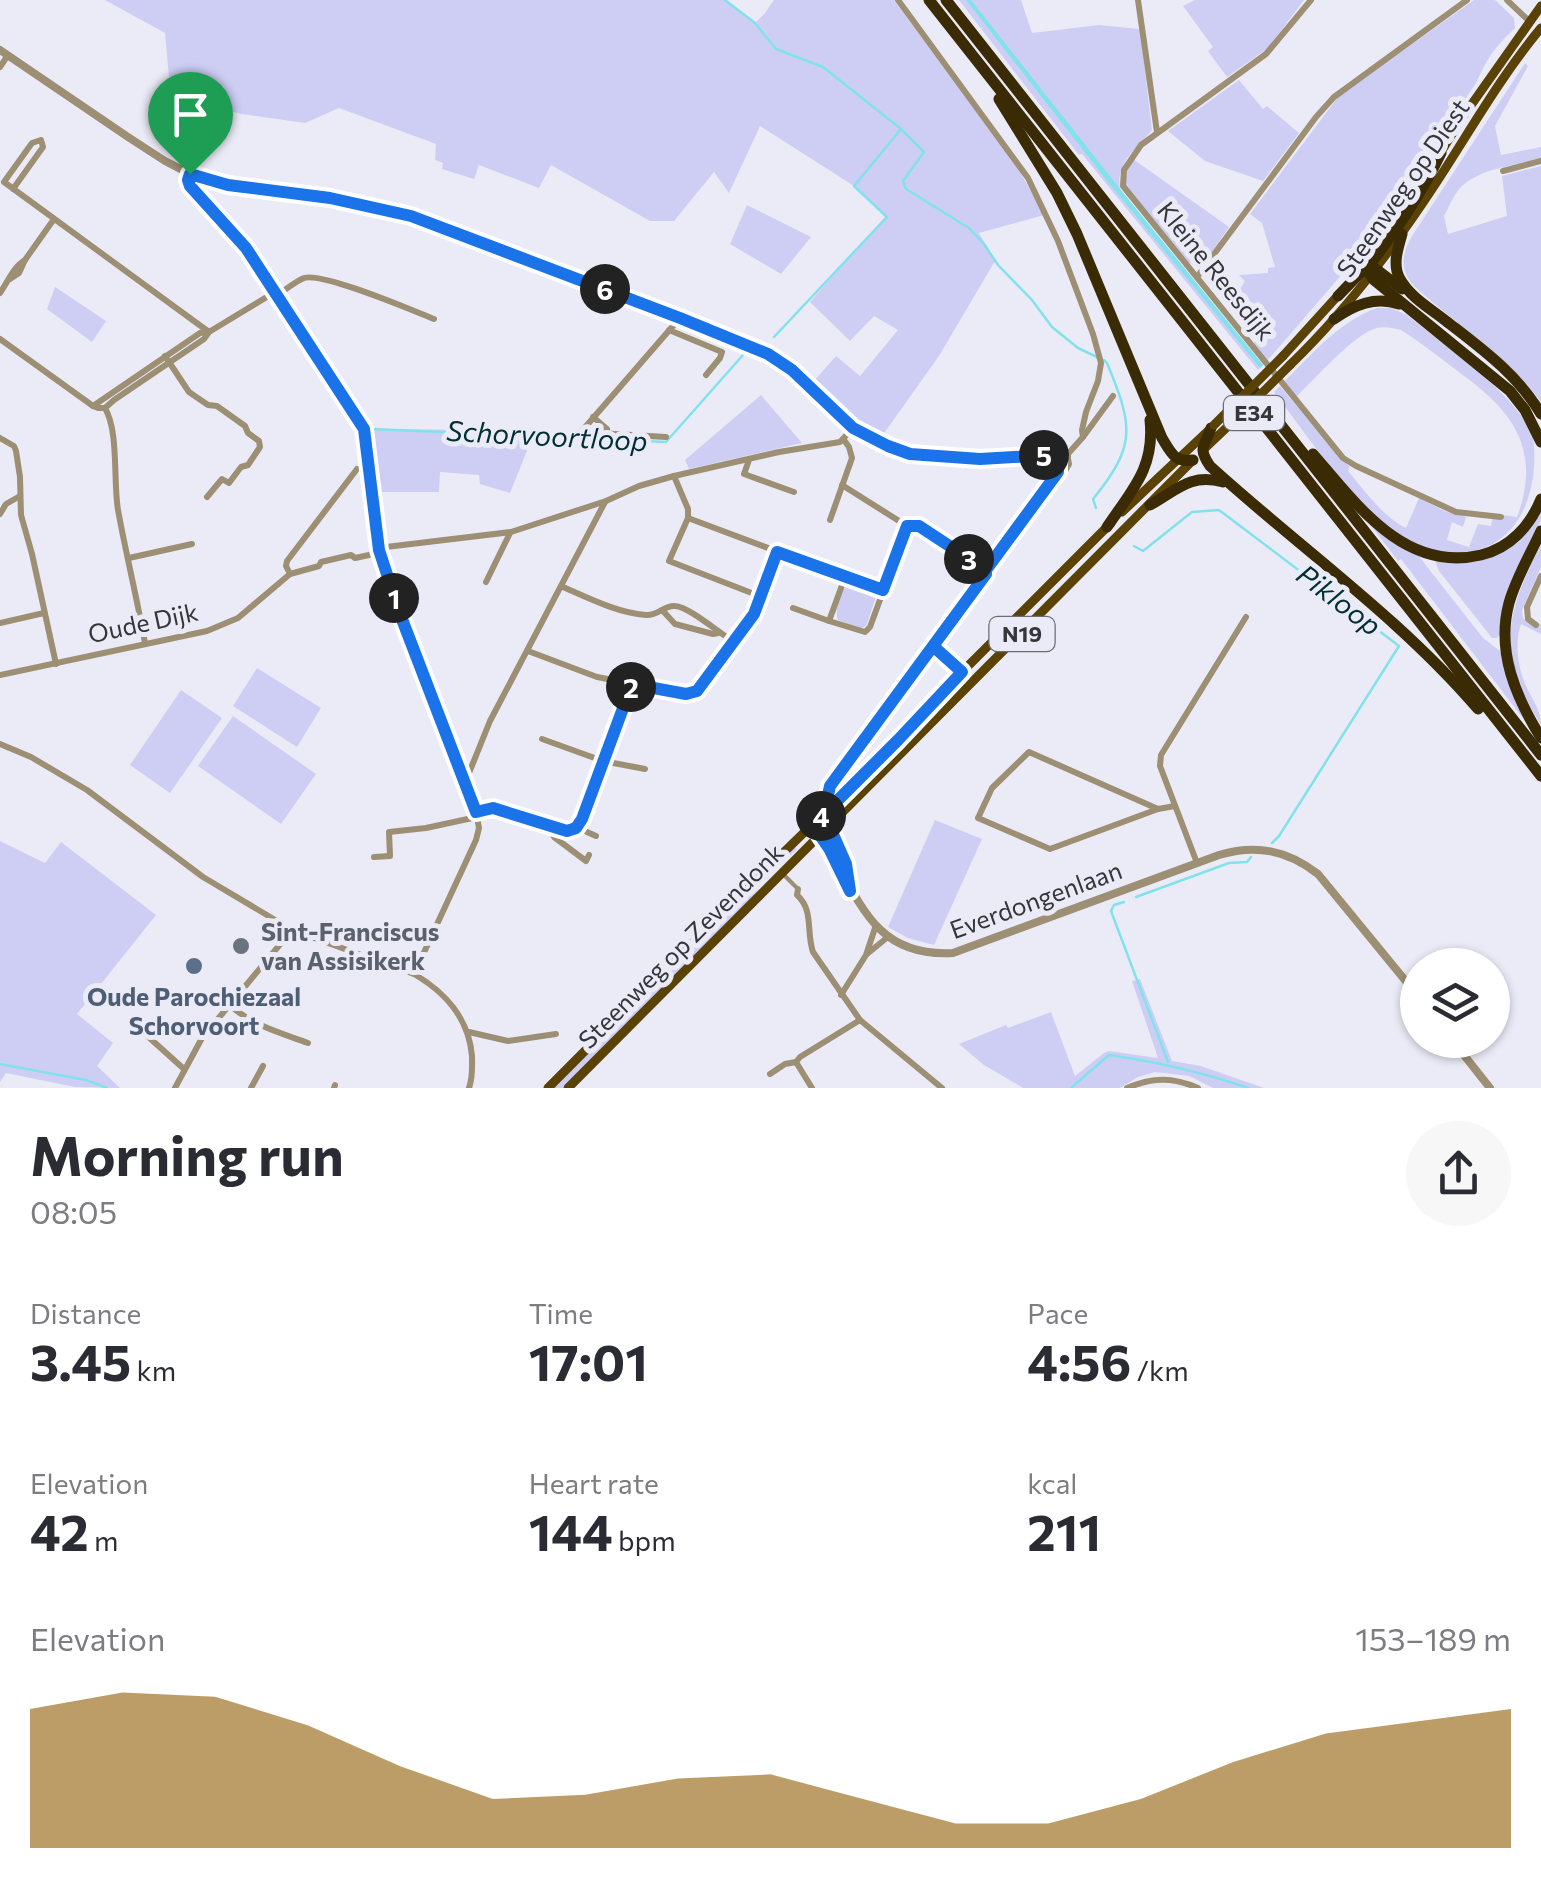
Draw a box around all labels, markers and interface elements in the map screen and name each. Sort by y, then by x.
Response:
pin [148,72,233,175]
icon: arrive [163,87,218,142]
street label: Steenweg op Diest [1330,93,1475,282]
street label: Kleine Reesdijk [1152,195,1282,346]
pin: 6 [580,264,630,314]
text: 6 [596,272,614,306]
road number: E34 [1224,396,1284,430]
water label: Schorvoortloop [446,413,649,457]
pin: 5 [1019,430,1069,480]
text: 5 [1036,438,1052,472]
pin: 3 [944,534,994,584]
text: 3 [961,542,977,576]
water label: Pikloop [1291,556,1389,642]
pin: 1 [369,573,419,623]
text: 1 [388,581,400,615]
street label: Oude Dijk [85,596,201,648]
road number: N19 [990,617,1054,651]
pin: 2 [606,662,656,712]
text: 2 [623,670,639,704]
pin: 4 [796,791,846,841]
text: 4 [812,799,830,833]
street label: Steenweg op Zevendonk [572,836,789,1054]
street label: Everdongenlaan [946,854,1126,944]
place label: Sint-Franciscus van Assisikerk [261,916,439,975]
marker: Sint-Franciscus van Assisikerk [230,935,252,957]
map controls [1400,948,1510,1058]
button: layers [1400,948,1510,1058]
marker: Oude Parochiezaal Schorvoort [183,955,205,977]
place label: Oude Parochiezaal Schorvoort [87,981,301,1040]
text: Morning run [30,1120,344,1187]
button: share [1406,1121,1511,1226]
text: 08:05 [30,1191,117,1231]
text: Distance [30,1296,141,1330]
text: Time [529,1296,593,1330]
text: Pace [1027,1296,1088,1330]
text: 3.45 [30,1330,131,1391]
text: 17:01 [529,1330,648,1391]
text: 4:56 [1027,1330,1131,1391]
text: km [131,1353,176,1387]
text: /km [1131,1353,1189,1387]
text: Elevation [30,1466,148,1500]
text: Heart rate [529,1466,659,1500]
text: kcal [1027,1466,1077,1500]
text: 42 [30,1500,89,1561]
text: 144 [529,1500,613,1561]
text: 211 [1027,1500,1101,1561]
text: m [89,1523,119,1557]
text: bpm [613,1523,676,1557]
text: Elevation [30,1618,165,1658]
text: 153–189 m [1355,1618,1511,1658]

